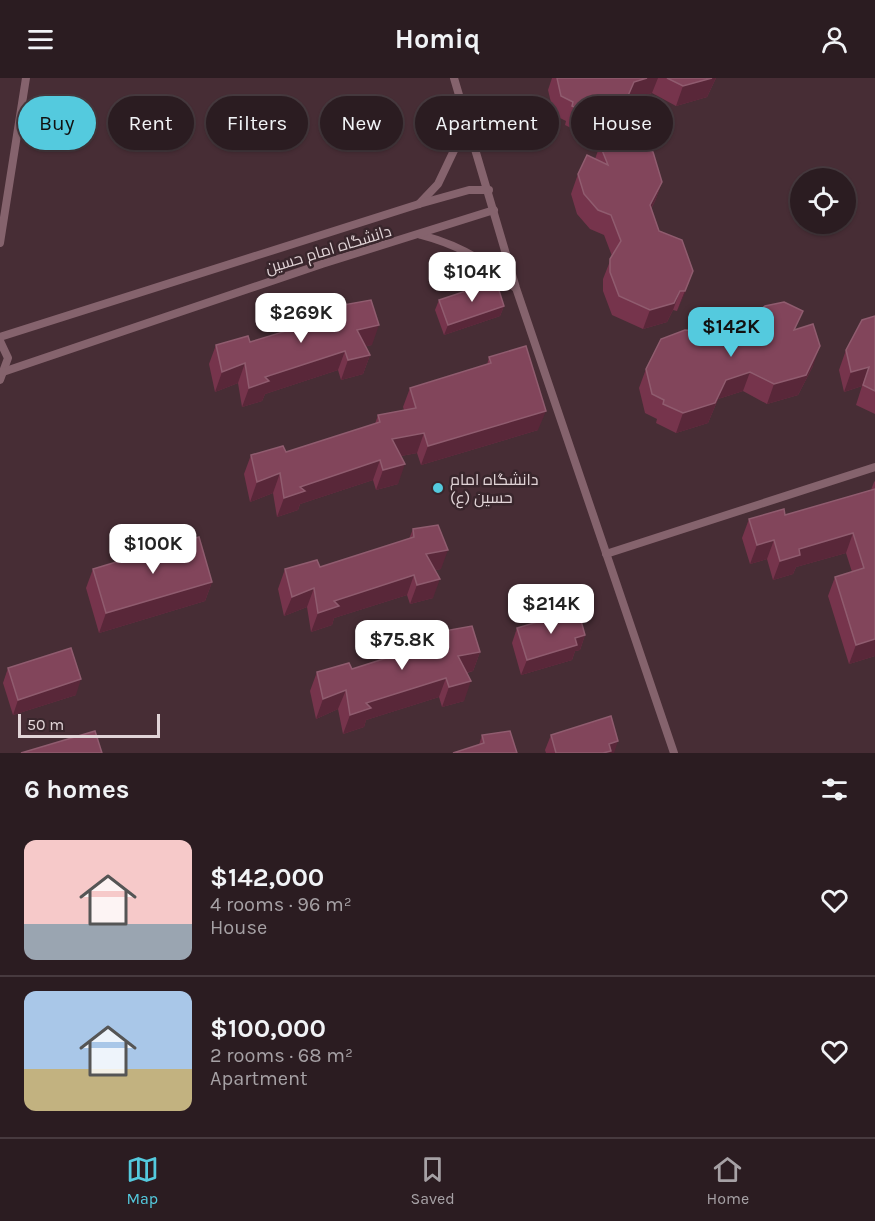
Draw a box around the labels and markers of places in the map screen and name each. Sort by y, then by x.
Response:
pin: $104K [430,252,514,303]
pin: $269K [259,293,343,344]
pin: $142K [689,307,773,358]
place label: دانشگاه امام حسین (ع) [450,470,539,509]
marker: دانشگاه امام حسین (ع) [431,481,445,495]
pin: $100K [111,524,195,575]
pin: $214K [509,584,593,635]
pin: $75.8K [353,620,451,671]

